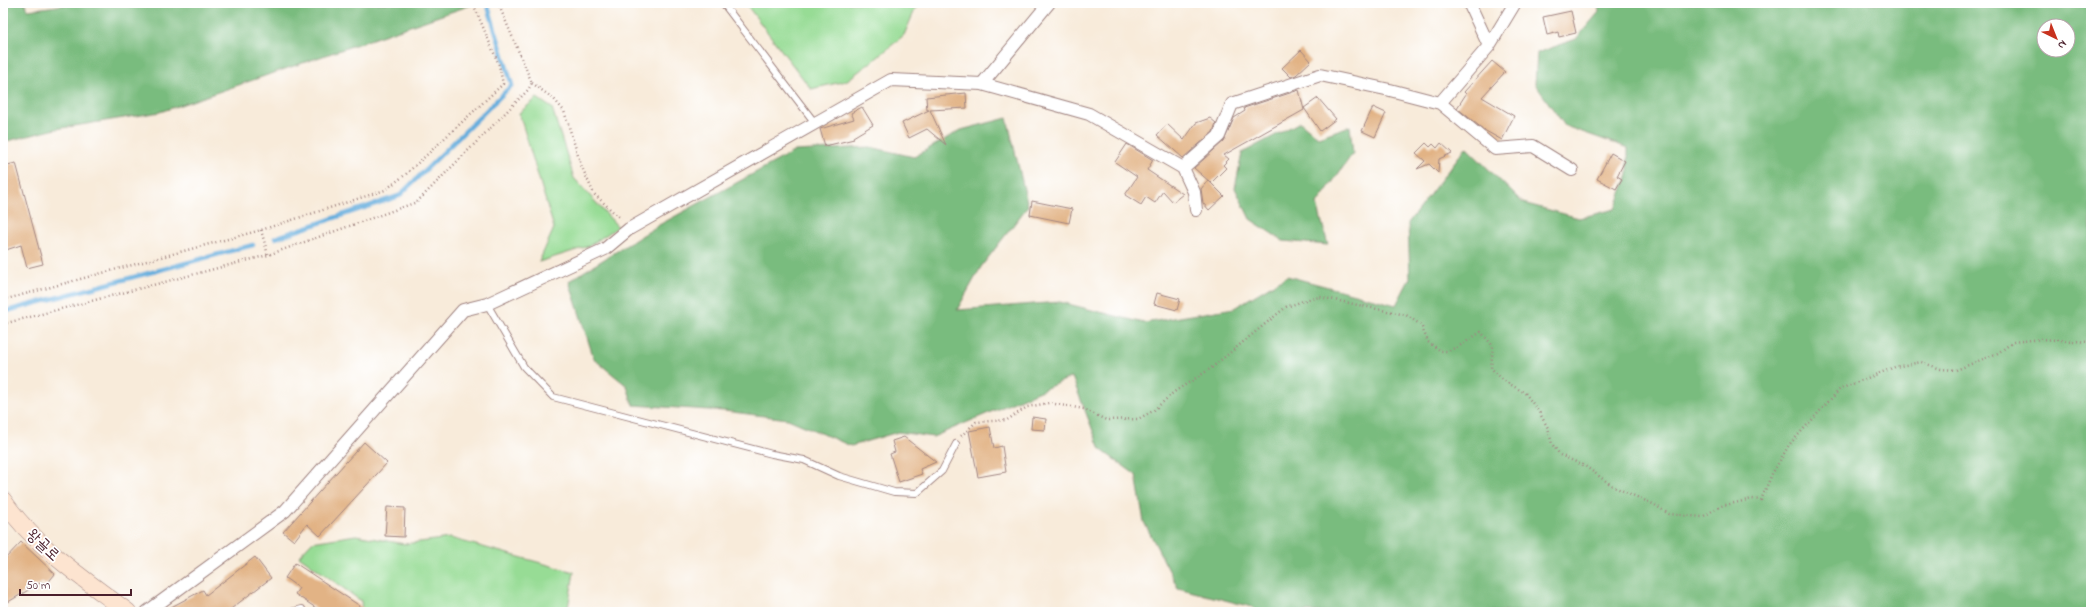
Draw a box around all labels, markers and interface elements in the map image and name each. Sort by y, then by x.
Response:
north arrow [2036,18,2076,58]
text: N [2054,36,2070,53]
street label: 왕골로 [20,524,65,567]
scale bar [20,571,131,597]
text: 50 m [26,577,50,595]

